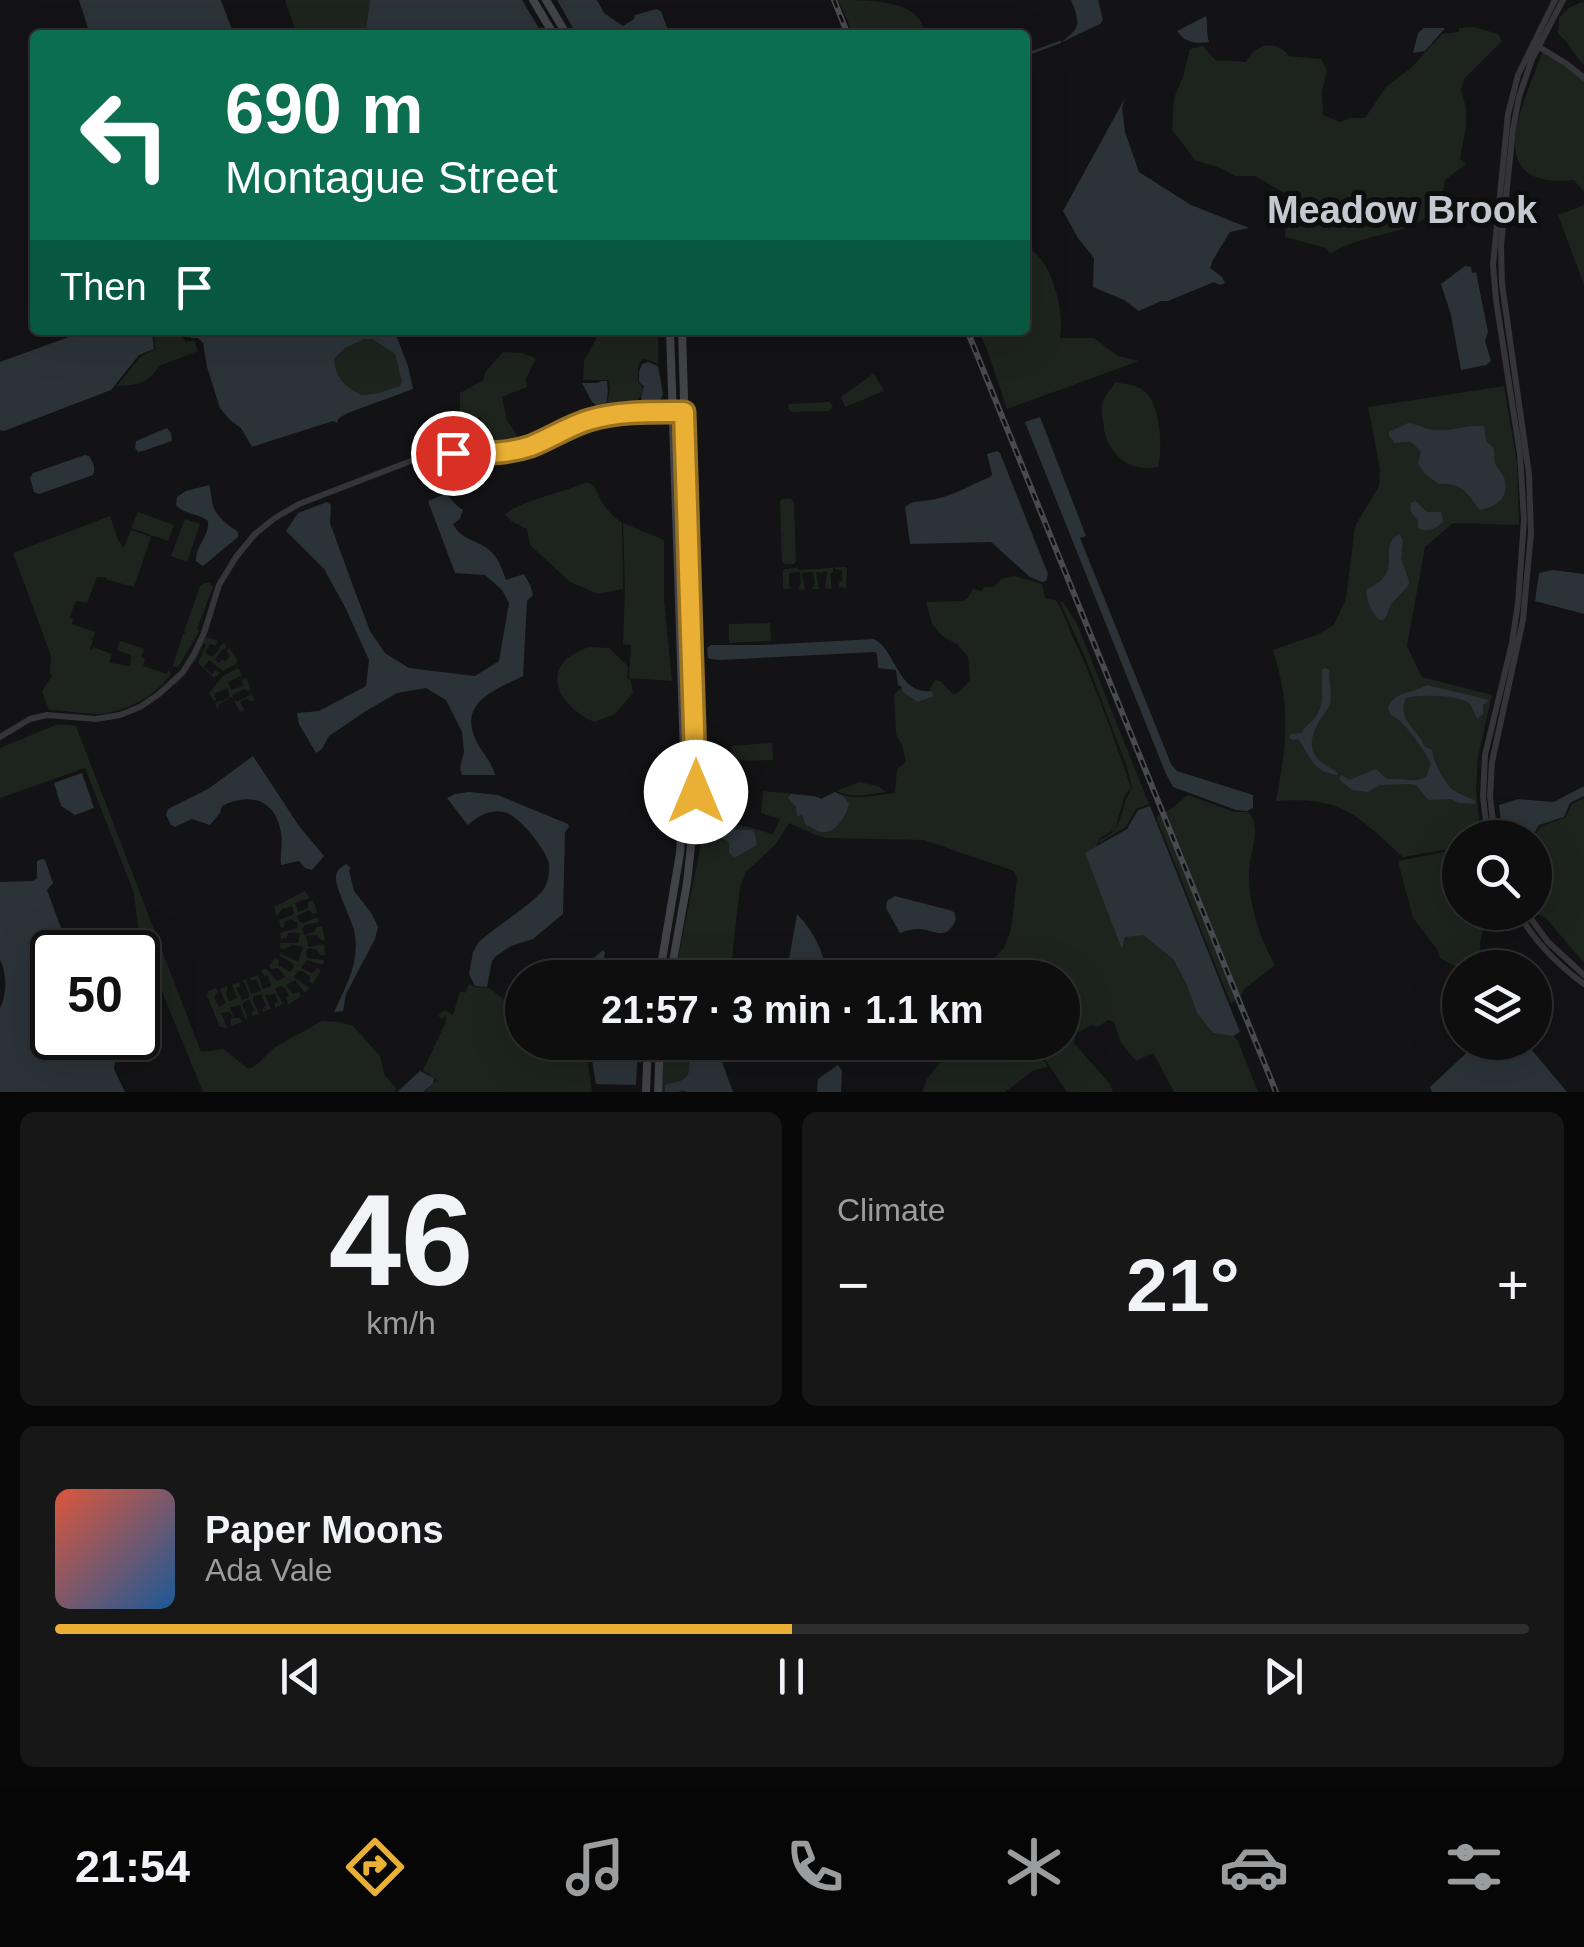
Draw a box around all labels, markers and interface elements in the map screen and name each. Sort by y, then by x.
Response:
icon: left [60,70,190,200]
text: 690 m [225,70,423,148]
text: Montague Street [225,152,558,203]
district label: Meadow Brook [1267,189,1538,231]
icon: arrive [167,260,222,315]
text: Then [60,266,147,308]
pin [411,411,496,496]
icon: arrive [426,426,481,481]
position arrow [644,740,748,844]
map controls [1442,820,1552,1060]
button: search [1442,820,1552,930]
speed limit sign: 50 [30,930,160,1060]
button: layers [1442,950,1552,1060]
text: 21:57 · 3 min · 1.1 km [601,989,984,1031]
text: 46 [329,1167,473,1313]
text: Climate [837,1192,945,1228]
text: 21° [1126,1243,1240,1327]
text: − [837,1254,869,1316]
text: + [1497,1254,1529,1316]
text: km/h [366,1305,436,1341]
text: Paper Moons [205,1509,444,1551]
text: Ada Vale [205,1552,333,1588]
icon: previous [273,1649,328,1704]
icon: pause [764,1649,819,1704]
icon: next [1256,1649,1311,1704]
icon: directions [340,1832,410,1902]
icon: music [560,1832,630,1902]
icon: phone [780,1832,850,1902]
icon: climate [999,1832,1069,1902]
icon: car [1219,1832,1289,1902]
icon: filters [1439,1832,1509,1902]
text: 21:54 [75,1841,190,1892]

